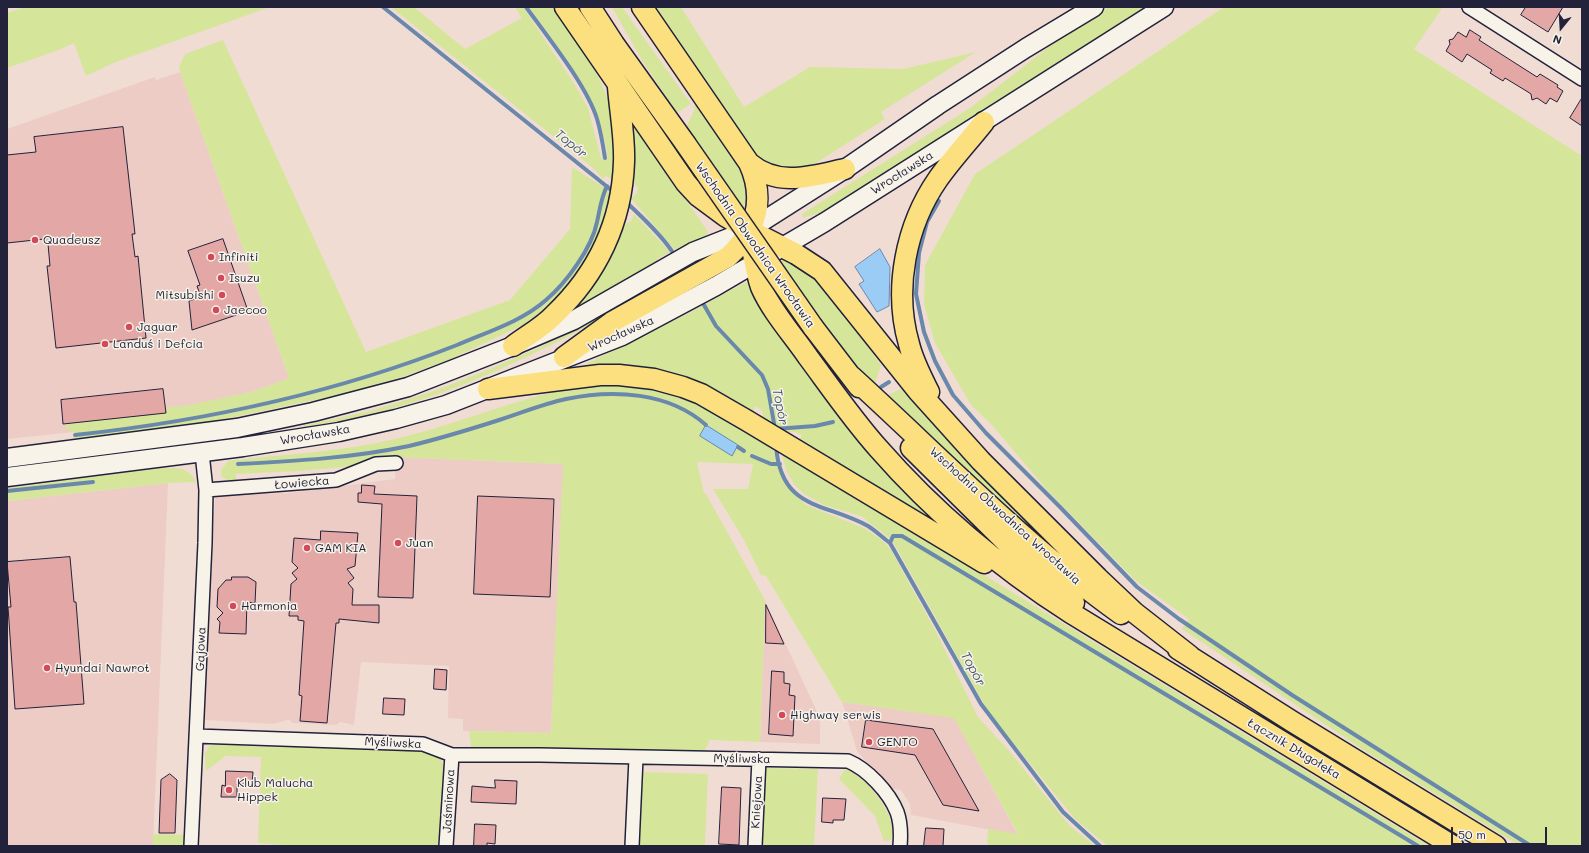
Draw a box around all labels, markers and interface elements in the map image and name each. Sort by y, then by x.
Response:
north arrow [1541,8,1581,48]
text: N [1551,31,1563,48]
water label: Topór [552,126,590,162]
street label: Wrocławska [868,148,936,198]
street label: Wschodnia Obwodnica Wrocławia [692,159,818,331]
place label: Quadeusz [43,233,101,247]
marker: Quadeusz [30,235,40,245]
place label: Infiniti [219,250,259,264]
marker: Infiniti [206,252,216,262]
place label: Isuzu [229,271,260,285]
marker: Isuzu [216,273,226,283]
place label: Mitsubishi [156,288,214,302]
marker: Mitsubishi [217,290,227,300]
place label: Jaecoo [224,303,267,317]
marker: Jaecoo [211,305,221,315]
street label: Wrocławska [586,313,656,355]
place label: Jaguar [137,320,178,334]
marker: Jaguar [124,322,134,332]
place label: Landuś i Defcia [113,337,203,351]
marker: Landuś i Defcia [100,339,110,349]
water label: Topór [769,387,791,427]
street label: Wrocławska [279,422,351,448]
street label: Wschodnia Obwodnica Wrocławia [926,444,1084,588]
street label: Łowiecka [274,473,330,493]
place label: Juan [406,536,433,550]
marker: Juan [393,538,403,548]
place label: GAM KIA [315,541,366,555]
marker: GAM KIA [302,543,312,553]
place label: Harmonia [241,599,298,613]
marker: Harmonia [228,601,238,611]
street label: Gajowa [193,627,209,671]
water label: Topór [957,649,989,689]
place label: Hyundai Nawrot [55,661,150,675]
marker: Hyundai Nawrot [42,663,52,673]
place label: Highway serwis [790,708,881,722]
marker: Highway serwis [777,710,787,720]
street label: Łącznik Długołęka [1245,716,1343,782]
street label: Myśliwska [364,734,422,752]
place label: GENTO [877,735,918,749]
marker: GENTO [864,737,874,747]
street label: Myśliwska [713,751,771,767]
street label: Jaśminowa [440,769,458,833]
street label: Kniejowa [748,775,766,829]
place label: Klub Malucha Hippek [237,776,313,804]
marker: Klub Malucha Hippek [224,785,234,795]
scale bar [1453,819,1549,845]
text: 50 m [1458,826,1486,842]

